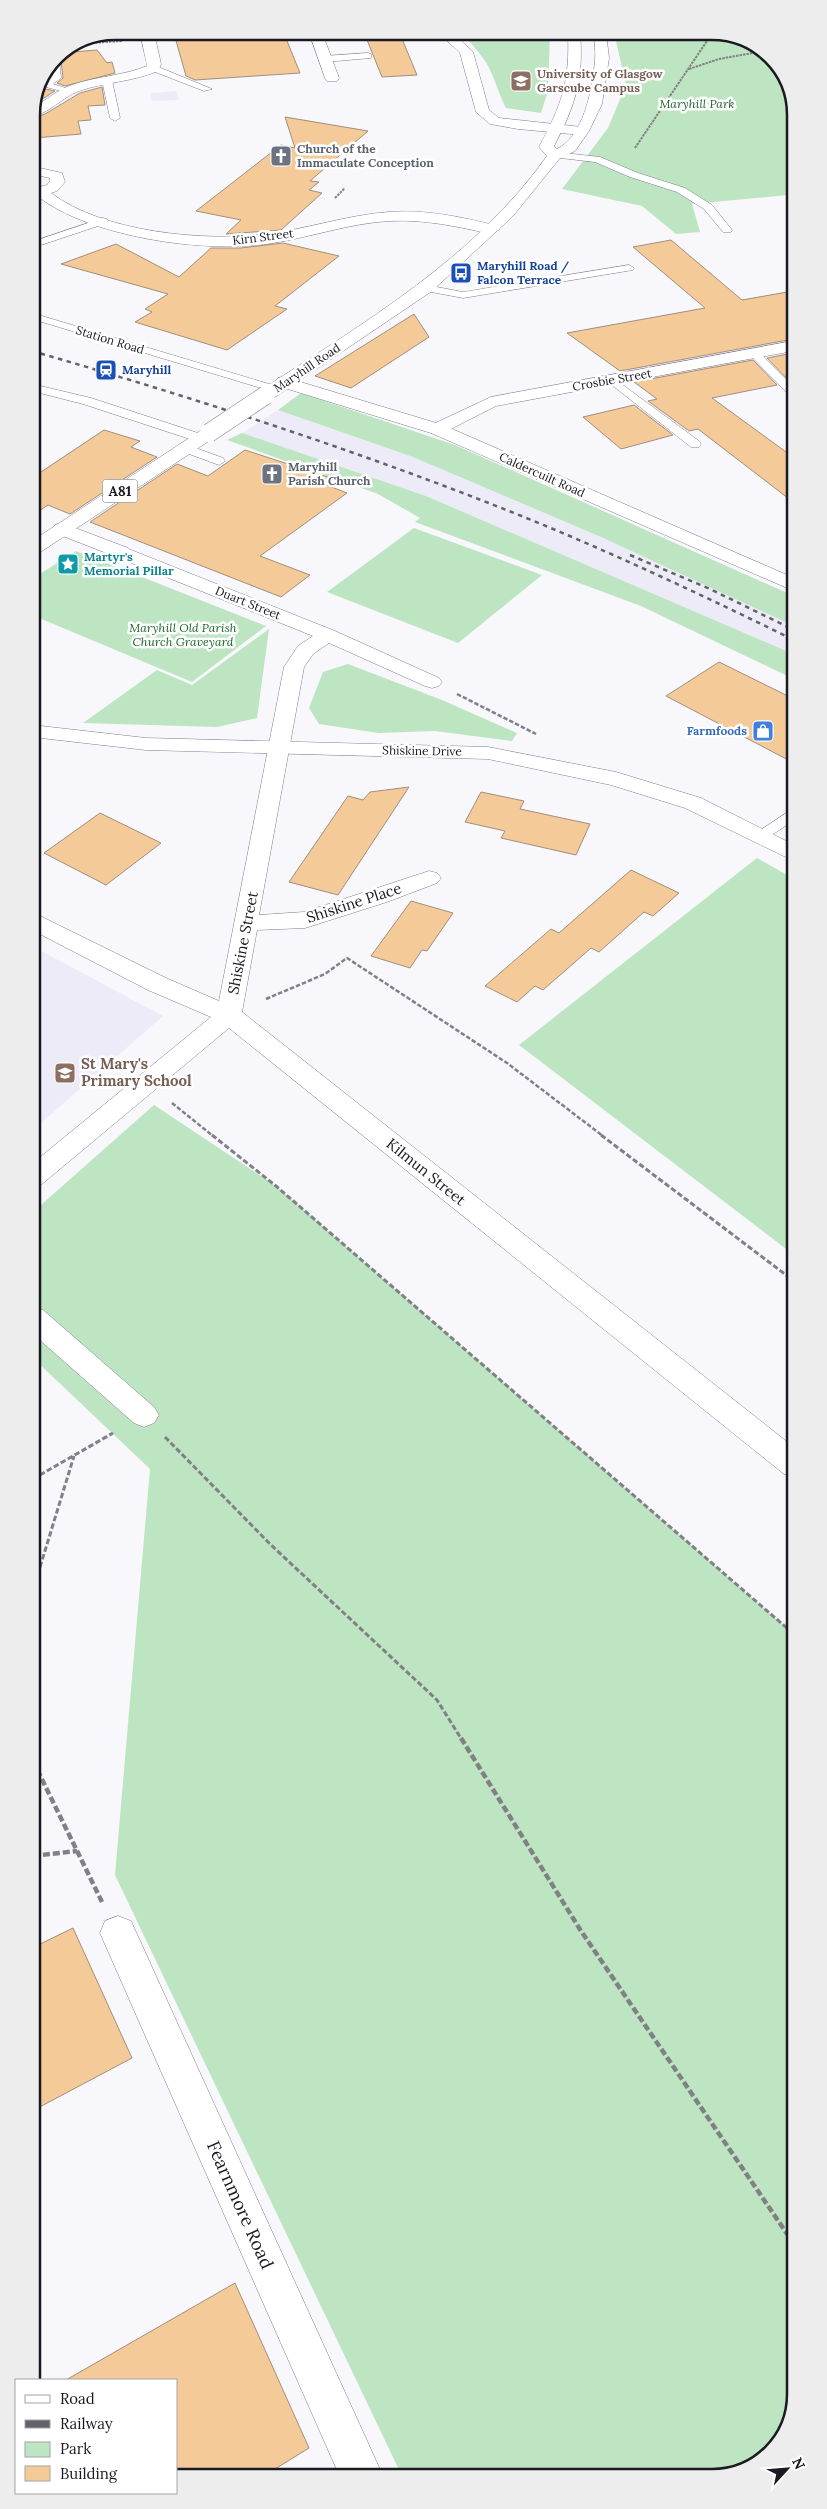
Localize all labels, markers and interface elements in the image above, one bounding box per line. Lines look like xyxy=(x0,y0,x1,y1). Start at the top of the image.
place label: University of Glasgow Garscube Campus xyxy=(537,66,663,95)
school or university icon: University of Glasgow Garscube Campus xyxy=(509,69,533,93)
park label: Maryhill Park xyxy=(659,96,735,111)
place label: Church of the Immaculate Conception xyxy=(297,141,434,170)
church icon: Church of the Immaculate Conception xyxy=(269,144,293,168)
street label: Kirn Street xyxy=(232,225,295,248)
place label: Maryhill Road / Falcon Terrace xyxy=(477,258,570,287)
bus stop icon: Maryhill Road / Falcon Terrace xyxy=(449,261,473,285)
street label: Station Road xyxy=(74,322,146,357)
street label: Maryhill Road xyxy=(271,340,343,395)
station icon: Maryhill xyxy=(94,358,118,382)
place label: Maryhill xyxy=(122,362,171,377)
street label: Crosbie Street xyxy=(571,365,653,394)
street label: Caldercuilt Road xyxy=(497,449,587,500)
place label: Maryhill Parish Church xyxy=(288,459,371,488)
church icon: Maryhill Parish Church xyxy=(260,462,284,486)
road number: A81 xyxy=(102,480,138,502)
place label: Martyr's Memorial Pillar xyxy=(84,549,174,578)
place icon: Martyr's Memorial Pillar xyxy=(56,552,80,576)
street label: Duart Street xyxy=(213,583,283,623)
park label: Maryhill Old Parish Church Graveyard xyxy=(129,620,237,649)
shop icon: Farmfoods xyxy=(751,719,775,743)
place label: Farmfoods xyxy=(687,723,747,738)
street label: Shiskine Drive xyxy=(382,742,462,759)
street label: Shiskine Place xyxy=(304,878,404,927)
street label: Shiskine Street xyxy=(223,890,262,996)
place label: St Mary's Primary School xyxy=(81,1054,192,1090)
school or university icon: St Mary's Primary School xyxy=(53,1061,77,1085)
street label: Kilmun Street xyxy=(383,1134,470,1209)
street label: Fearnmore Road xyxy=(202,2137,279,2273)
legend xyxy=(15,2379,178,2494)
text: Road xyxy=(60,2389,95,2408)
text: Railway xyxy=(60,2414,113,2433)
text: Park xyxy=(60,2439,91,2458)
north arrow xyxy=(762,2444,812,2494)
text: N xyxy=(788,2454,809,2472)
text: Building xyxy=(60,2464,118,2483)

